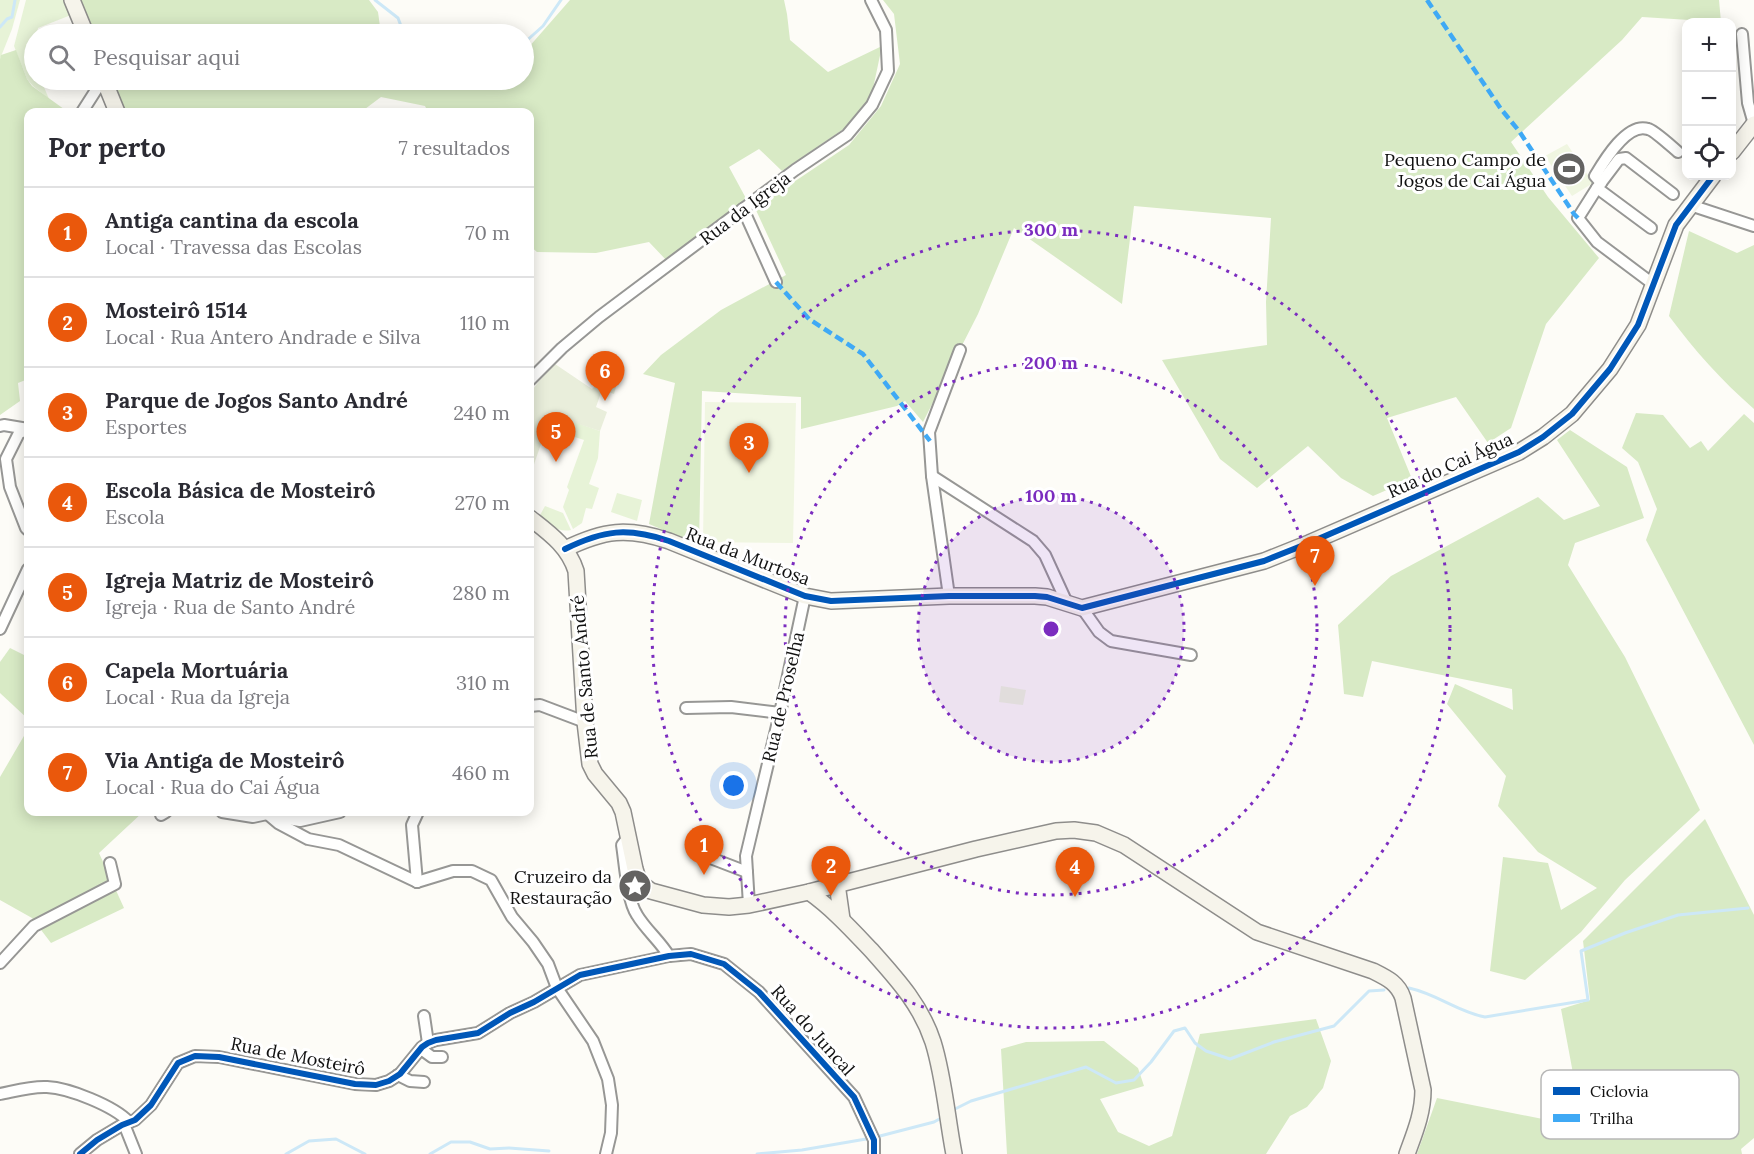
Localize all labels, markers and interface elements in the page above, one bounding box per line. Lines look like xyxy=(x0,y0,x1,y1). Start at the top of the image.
map controls xyxy=(1682,18,1736,180)
button: + xyxy=(1682,18,1736,72)
search box xyxy=(24,24,534,90)
icon: search xyxy=(45,41,78,74)
text: Pesquisar aqui xyxy=(93,43,240,71)
button: − xyxy=(1682,72,1736,126)
button: locate xyxy=(1682,126,1736,180)
text: Por perto xyxy=(48,131,166,164)
text: 7 resultados xyxy=(399,135,510,160)
place label: Pequeno Campo de Jogos de Cai Água xyxy=(1384,148,1546,192)
sports icon: Pequeno Campo de Jogos de Cai Água xyxy=(1551,151,1587,187)
street label: Rua da Igreja xyxy=(695,166,795,250)
text: Antiga cantina da escola xyxy=(105,206,359,234)
text: 300 m xyxy=(1024,218,1079,241)
text: 1 xyxy=(63,220,72,245)
text: 70 m xyxy=(465,220,510,245)
text: Local · Travessa das Escolas xyxy=(105,234,362,259)
text: Mosteirô 1514 xyxy=(105,296,248,324)
text: 2 xyxy=(62,310,73,335)
text: 110 m xyxy=(460,310,510,335)
text: Local · Rua Antero Andrade e Silva xyxy=(105,324,421,349)
text: 200 m xyxy=(1024,351,1078,374)
pin: 6 xyxy=(586,352,624,401)
text: Parque de Jogos Santo André xyxy=(105,386,408,414)
text: 3 xyxy=(62,400,73,425)
text: 240 m xyxy=(453,400,510,425)
pin: 5 xyxy=(536,412,576,462)
text: Esportes xyxy=(105,414,187,439)
pin: 3 xyxy=(730,424,768,473)
street label: Rua do Cai Água xyxy=(1384,427,1516,503)
text: Escola Básica de Mosteirô xyxy=(105,476,376,504)
text: 100 m xyxy=(1025,484,1077,507)
text: 4 xyxy=(62,490,73,515)
text: 270 m xyxy=(454,490,510,515)
text: Escola xyxy=(105,504,165,529)
street label: Rua da Murtosa xyxy=(683,522,813,590)
pin: 7 xyxy=(1296,536,1334,586)
text: Igreja Matriz de Mosteirô xyxy=(105,566,374,594)
text: 5 xyxy=(62,580,73,605)
text: 280 m xyxy=(452,580,510,605)
text: Igreja · Rua de Santo André xyxy=(105,594,355,619)
street label: Rua de Santo André xyxy=(565,594,603,760)
centre of rings xyxy=(1041,619,1061,639)
street label: Rua de Proselha xyxy=(757,629,809,765)
text: Capela Mortuária xyxy=(105,656,288,684)
text: 6 xyxy=(62,670,73,695)
text: 310 m xyxy=(456,670,510,695)
text: Local · Rua da Igreja xyxy=(105,684,290,709)
text: Via Antiga de Mosteirô xyxy=(105,746,344,774)
text: 7 xyxy=(63,760,72,785)
text: 460 m xyxy=(452,760,510,785)
your location xyxy=(719,771,748,800)
text: Local · Rua do Cai Água xyxy=(105,774,320,799)
pin: 1 xyxy=(684,826,724,875)
pin: 2 xyxy=(812,846,850,896)
pin: 4 xyxy=(1056,848,1094,897)
place label: Cruzeiro da Restauração xyxy=(510,865,612,909)
place icon: Cruzeiro da Restauração xyxy=(617,868,653,904)
street label: Rua do Juncal xyxy=(766,980,860,1080)
street label: Rua de Mosteirô xyxy=(229,1032,367,1080)
legend xyxy=(1541,1070,1739,1139)
text: Ciclovia xyxy=(1590,1081,1649,1101)
text: Trilha xyxy=(1590,1108,1634,1128)

